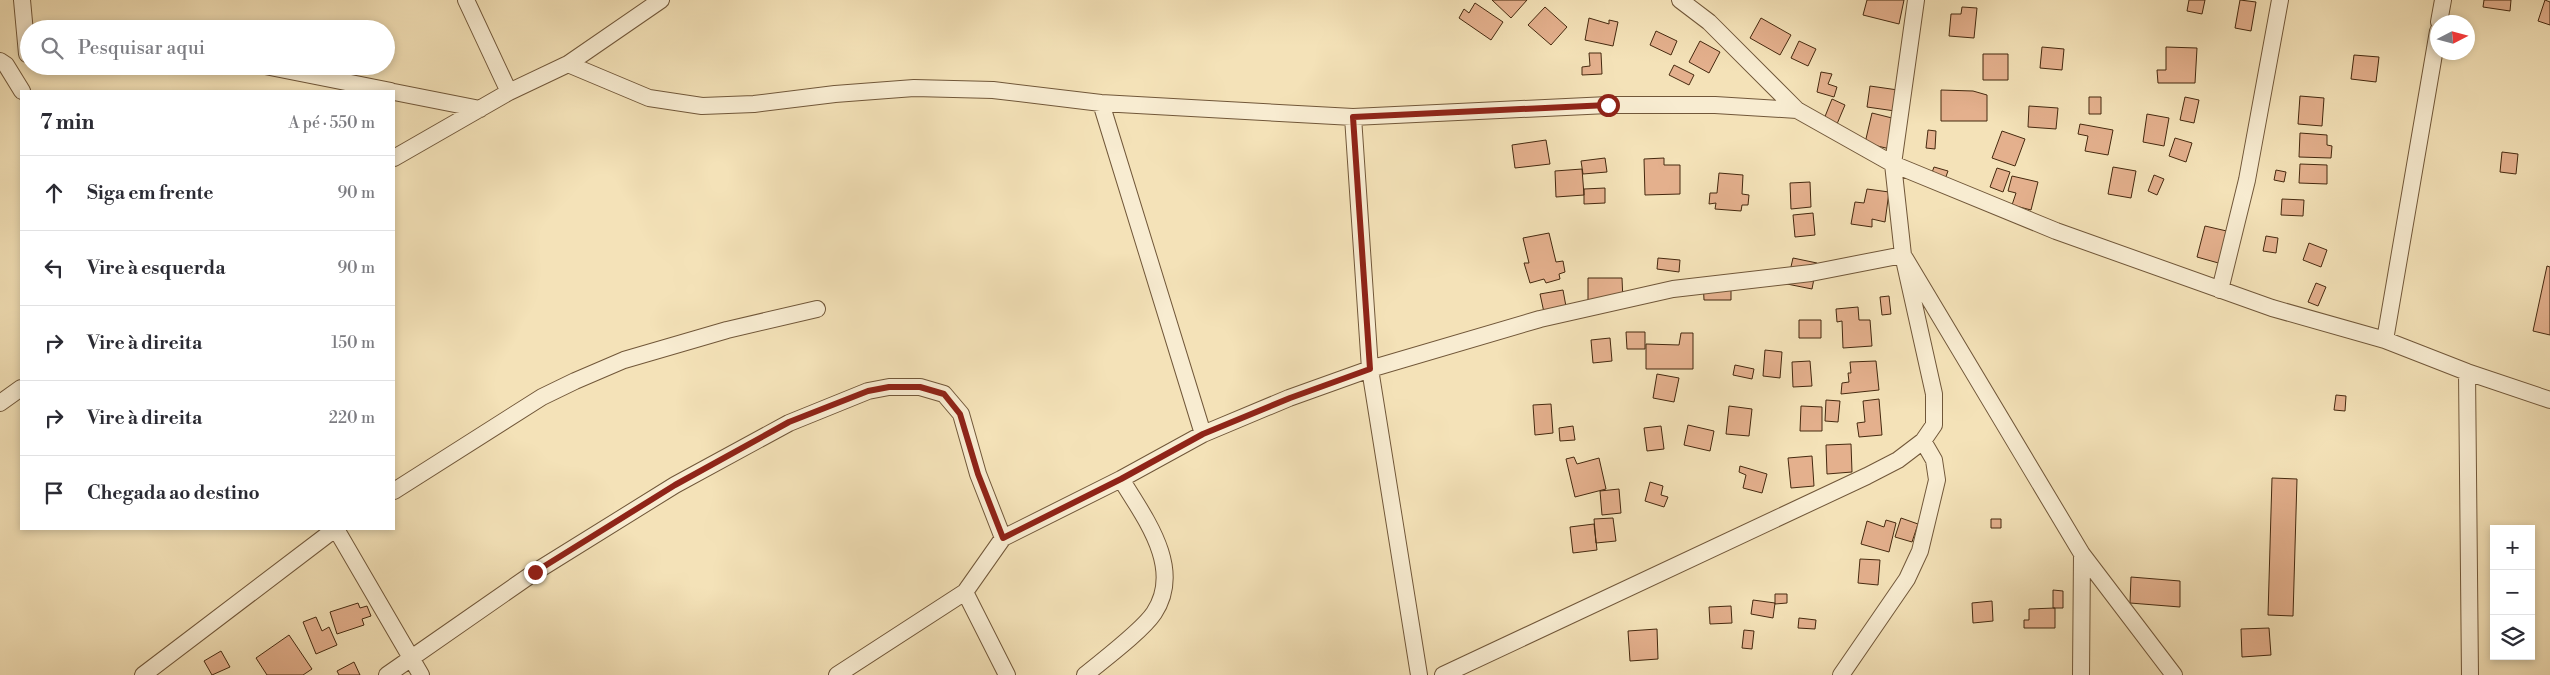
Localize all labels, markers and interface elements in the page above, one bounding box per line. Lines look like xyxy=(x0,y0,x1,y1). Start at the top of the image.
north arrow xyxy=(2430,15,2475,60)
search box xyxy=(20,20,395,75)
icon: search xyxy=(38,34,66,62)
text: Pesquisar aqui xyxy=(78,36,205,60)
route start xyxy=(1597,94,1620,117)
text: 7 min xyxy=(40,110,94,136)
text: A pé · 550 m xyxy=(289,113,375,133)
icon: ahead xyxy=(40,179,68,207)
text: Siga em frente xyxy=(87,181,214,205)
text: 90 m xyxy=(337,183,375,203)
icon: left xyxy=(40,254,68,282)
text: Vire à esquerda xyxy=(87,256,226,280)
text: 90 m xyxy=(337,258,375,278)
icon: right xyxy=(40,329,68,357)
text: Vire à direita xyxy=(87,331,202,355)
text: 150 m xyxy=(331,333,375,353)
icon: right xyxy=(40,404,68,432)
text: Vire à direita xyxy=(87,406,202,430)
text: 220 m xyxy=(329,408,375,428)
icon: arrive xyxy=(40,479,68,507)
text: Chegada ao destino xyxy=(87,481,260,505)
map controls xyxy=(2490,525,2535,660)
button: + xyxy=(2490,525,2535,570)
route end xyxy=(524,561,547,584)
button: − xyxy=(2490,570,2535,615)
button: layers xyxy=(2490,615,2535,660)

